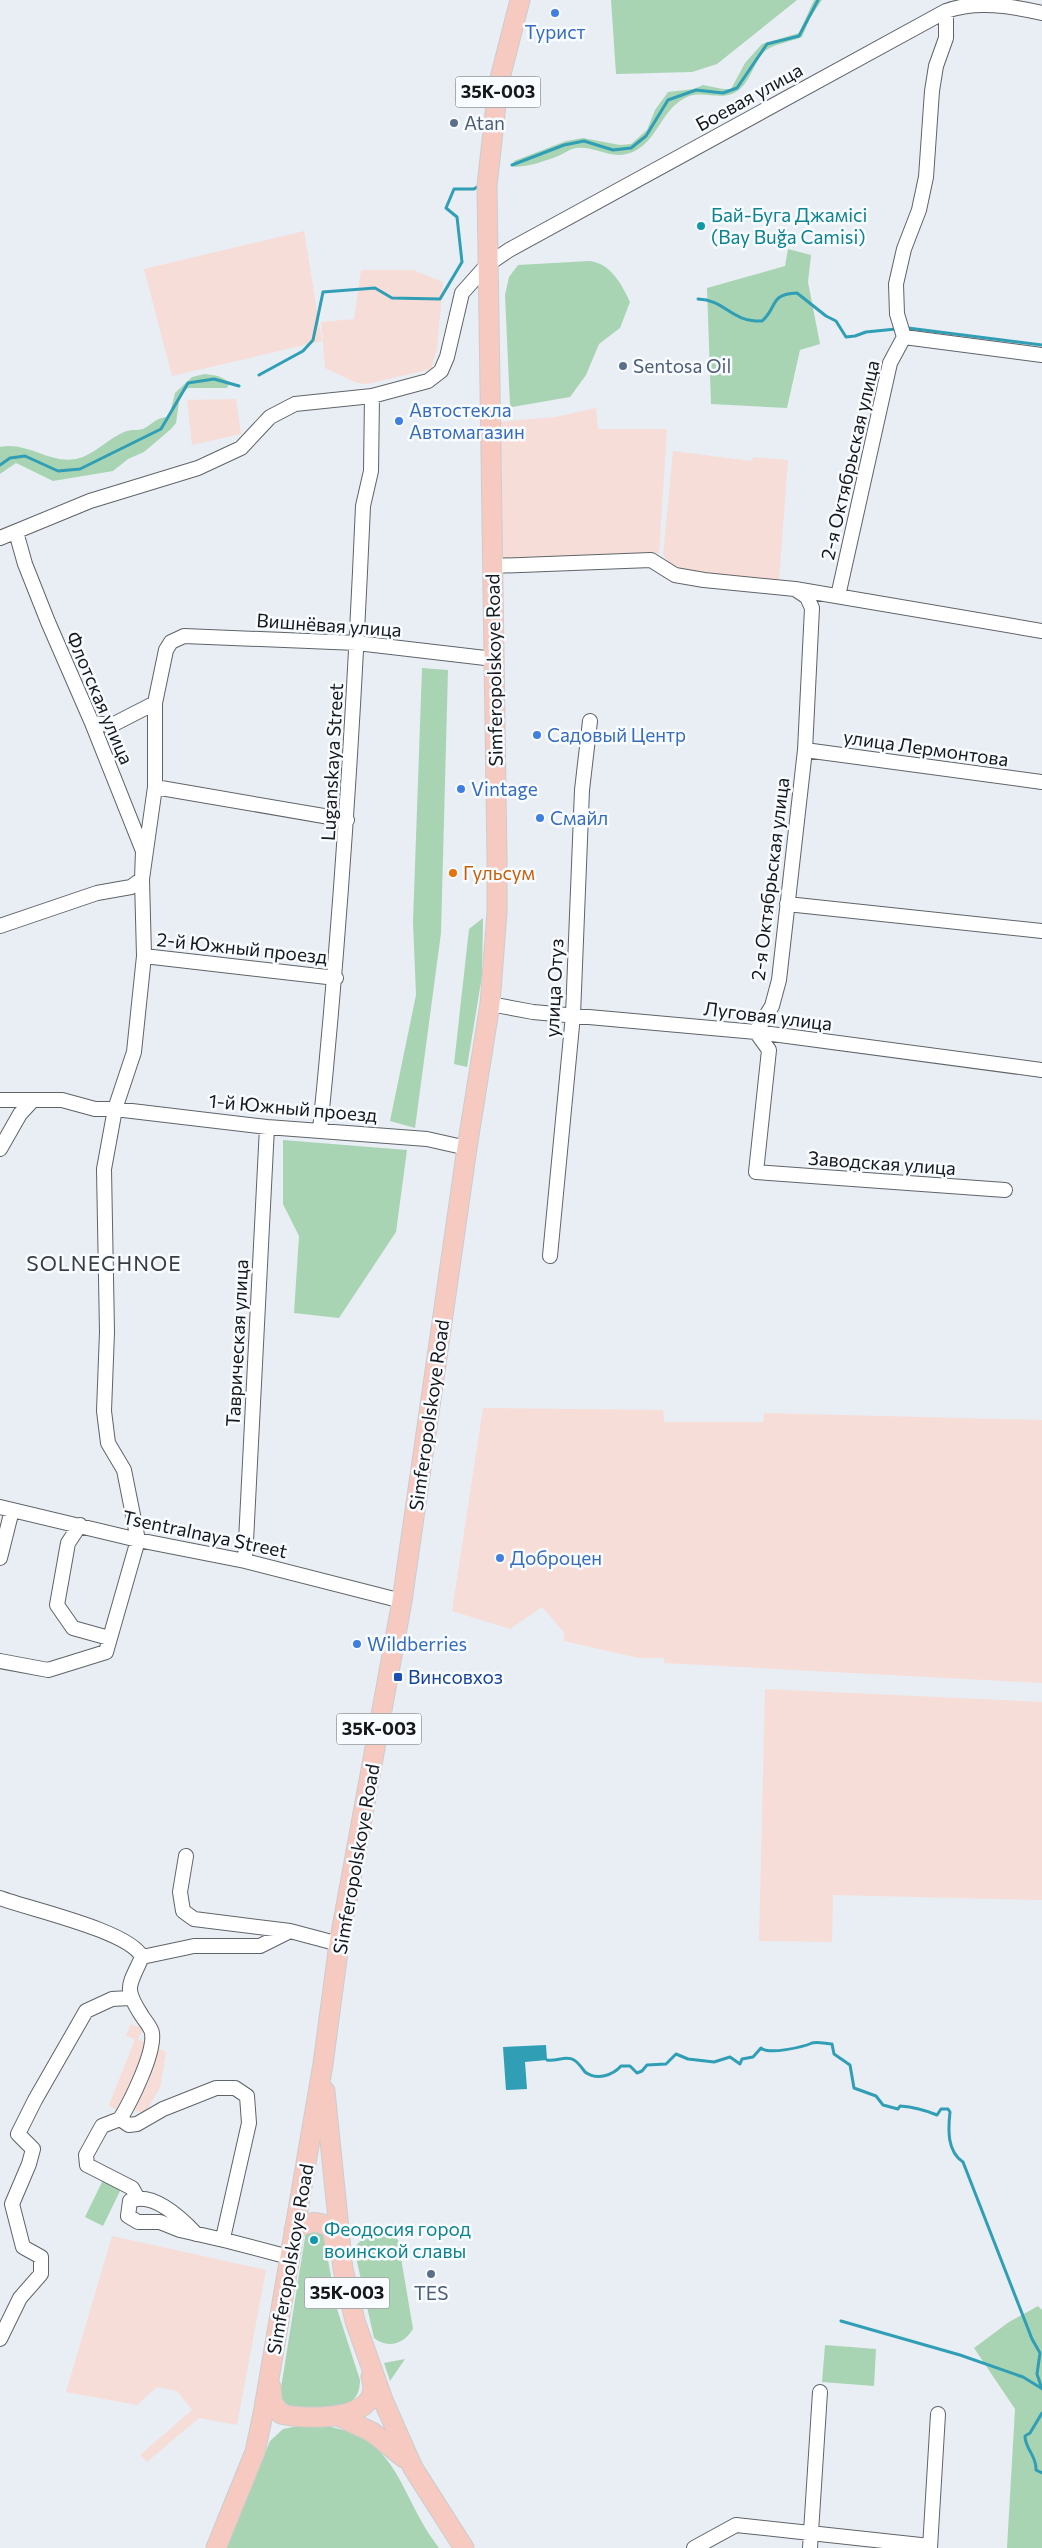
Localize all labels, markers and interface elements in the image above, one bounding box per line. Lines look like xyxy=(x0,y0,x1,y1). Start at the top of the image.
marker: Турист xyxy=(549,7,561,19)
place label: Турист xyxy=(524,20,586,43)
street label: Боевая улица xyxy=(691,58,806,135)
road number: 35К-003 xyxy=(456,76,540,108)
place label: Atan xyxy=(464,111,505,134)
marker: Atan xyxy=(448,117,460,129)
place label: Бай-Буга Джамісі (Bay Buğa Camisi) xyxy=(711,203,867,248)
marker: Бай-Буга Джамісі (Bay Buğa Camisi) xyxy=(695,220,707,232)
place label: Sentosa Oil xyxy=(633,354,731,377)
street label: 2-я Октябрьская улица xyxy=(815,358,884,562)
marker: Sentosa Oil xyxy=(617,360,629,372)
place label: Автостекла Автомагазин xyxy=(409,398,525,443)
marker: Автостекла Автомагазин xyxy=(393,415,405,427)
street label: Simferopolskoye Road xyxy=(480,573,507,767)
street label: Вишнёвая улица xyxy=(256,608,402,641)
street label: Флотская улица xyxy=(62,628,139,768)
street label: Luganskaya Street xyxy=(316,682,347,841)
place label: Садовый Центр xyxy=(547,723,686,746)
street label: улица Лермонтова xyxy=(842,725,1010,770)
marker: Садовый Центр xyxy=(531,729,543,741)
street label: 2-я Октябрьская улица xyxy=(746,776,793,982)
place label: Vintage xyxy=(471,777,538,800)
marker: Vintage xyxy=(455,783,467,795)
place label: Смайл xyxy=(550,806,608,829)
marker: Смайл xyxy=(534,812,546,824)
place label: Гульсум xyxy=(463,861,535,884)
marker: Гульсум xyxy=(447,867,459,879)
street label: 2-й Южный проезд xyxy=(156,927,329,968)
street label: улица Отуз xyxy=(539,938,568,1038)
street label: Луговая улица xyxy=(703,996,834,1035)
street label: 1-й Южный проезд xyxy=(208,1089,378,1126)
street label: Заводская улица xyxy=(807,1146,957,1179)
district label: SOLNECHNOE xyxy=(26,1250,182,1275)
street label: Таврическая улица xyxy=(221,1259,252,1427)
street label: Simferopolskoye Road xyxy=(404,1318,453,1512)
street label: Tsentralnaya Street xyxy=(121,1505,290,1562)
place label: Доброцен xyxy=(510,1546,602,1569)
marker: Доброцен xyxy=(494,1552,506,1564)
place label: Wildberries xyxy=(367,1632,467,1655)
marker: Wildberries xyxy=(351,1638,363,1650)
place label: Винсовхоз xyxy=(408,1665,503,1688)
marker: Винсовхоз xyxy=(392,1671,404,1683)
road number: 35К-003 xyxy=(336,1714,422,1745)
street label: Simferopolskoye Road xyxy=(327,1762,384,1956)
street label: Simferopolskoye Road xyxy=(261,2162,318,2356)
place label: Феодосия город воинской славы xyxy=(324,2217,471,2262)
marker: Феодосия город воинской славы xyxy=(308,2234,320,2246)
marker: TES xyxy=(425,2268,437,2280)
road number: 35К-003 xyxy=(304,2278,390,2308)
place label: TES xyxy=(414,2281,448,2304)

